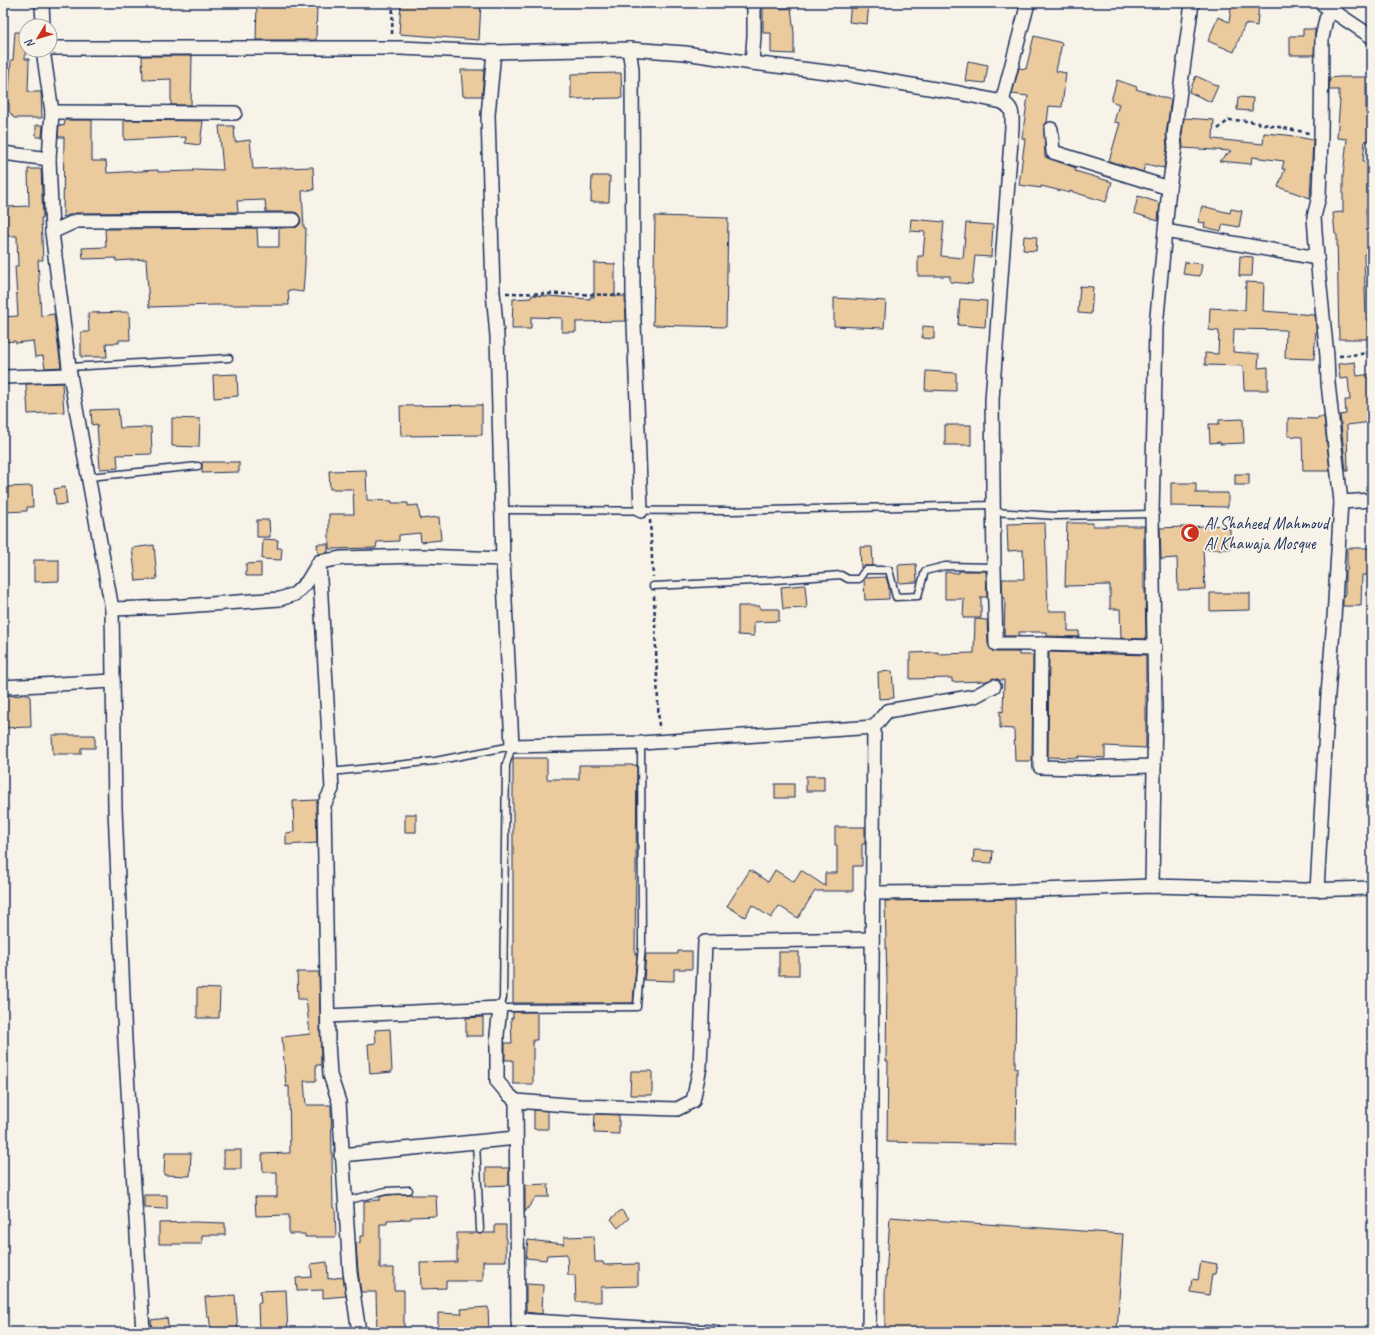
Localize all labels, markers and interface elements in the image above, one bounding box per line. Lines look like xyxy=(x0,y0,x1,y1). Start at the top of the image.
north arrow xyxy=(18,18,58,58)
text: N xyxy=(21,35,38,51)
place label: Al Shaheed Mahmoud Al Khawaja Mosque xyxy=(1204,513,1331,554)
mosque icon: Al Shaheed Mahmoud Al Khawaja Mosque xyxy=(1179,522,1201,544)

